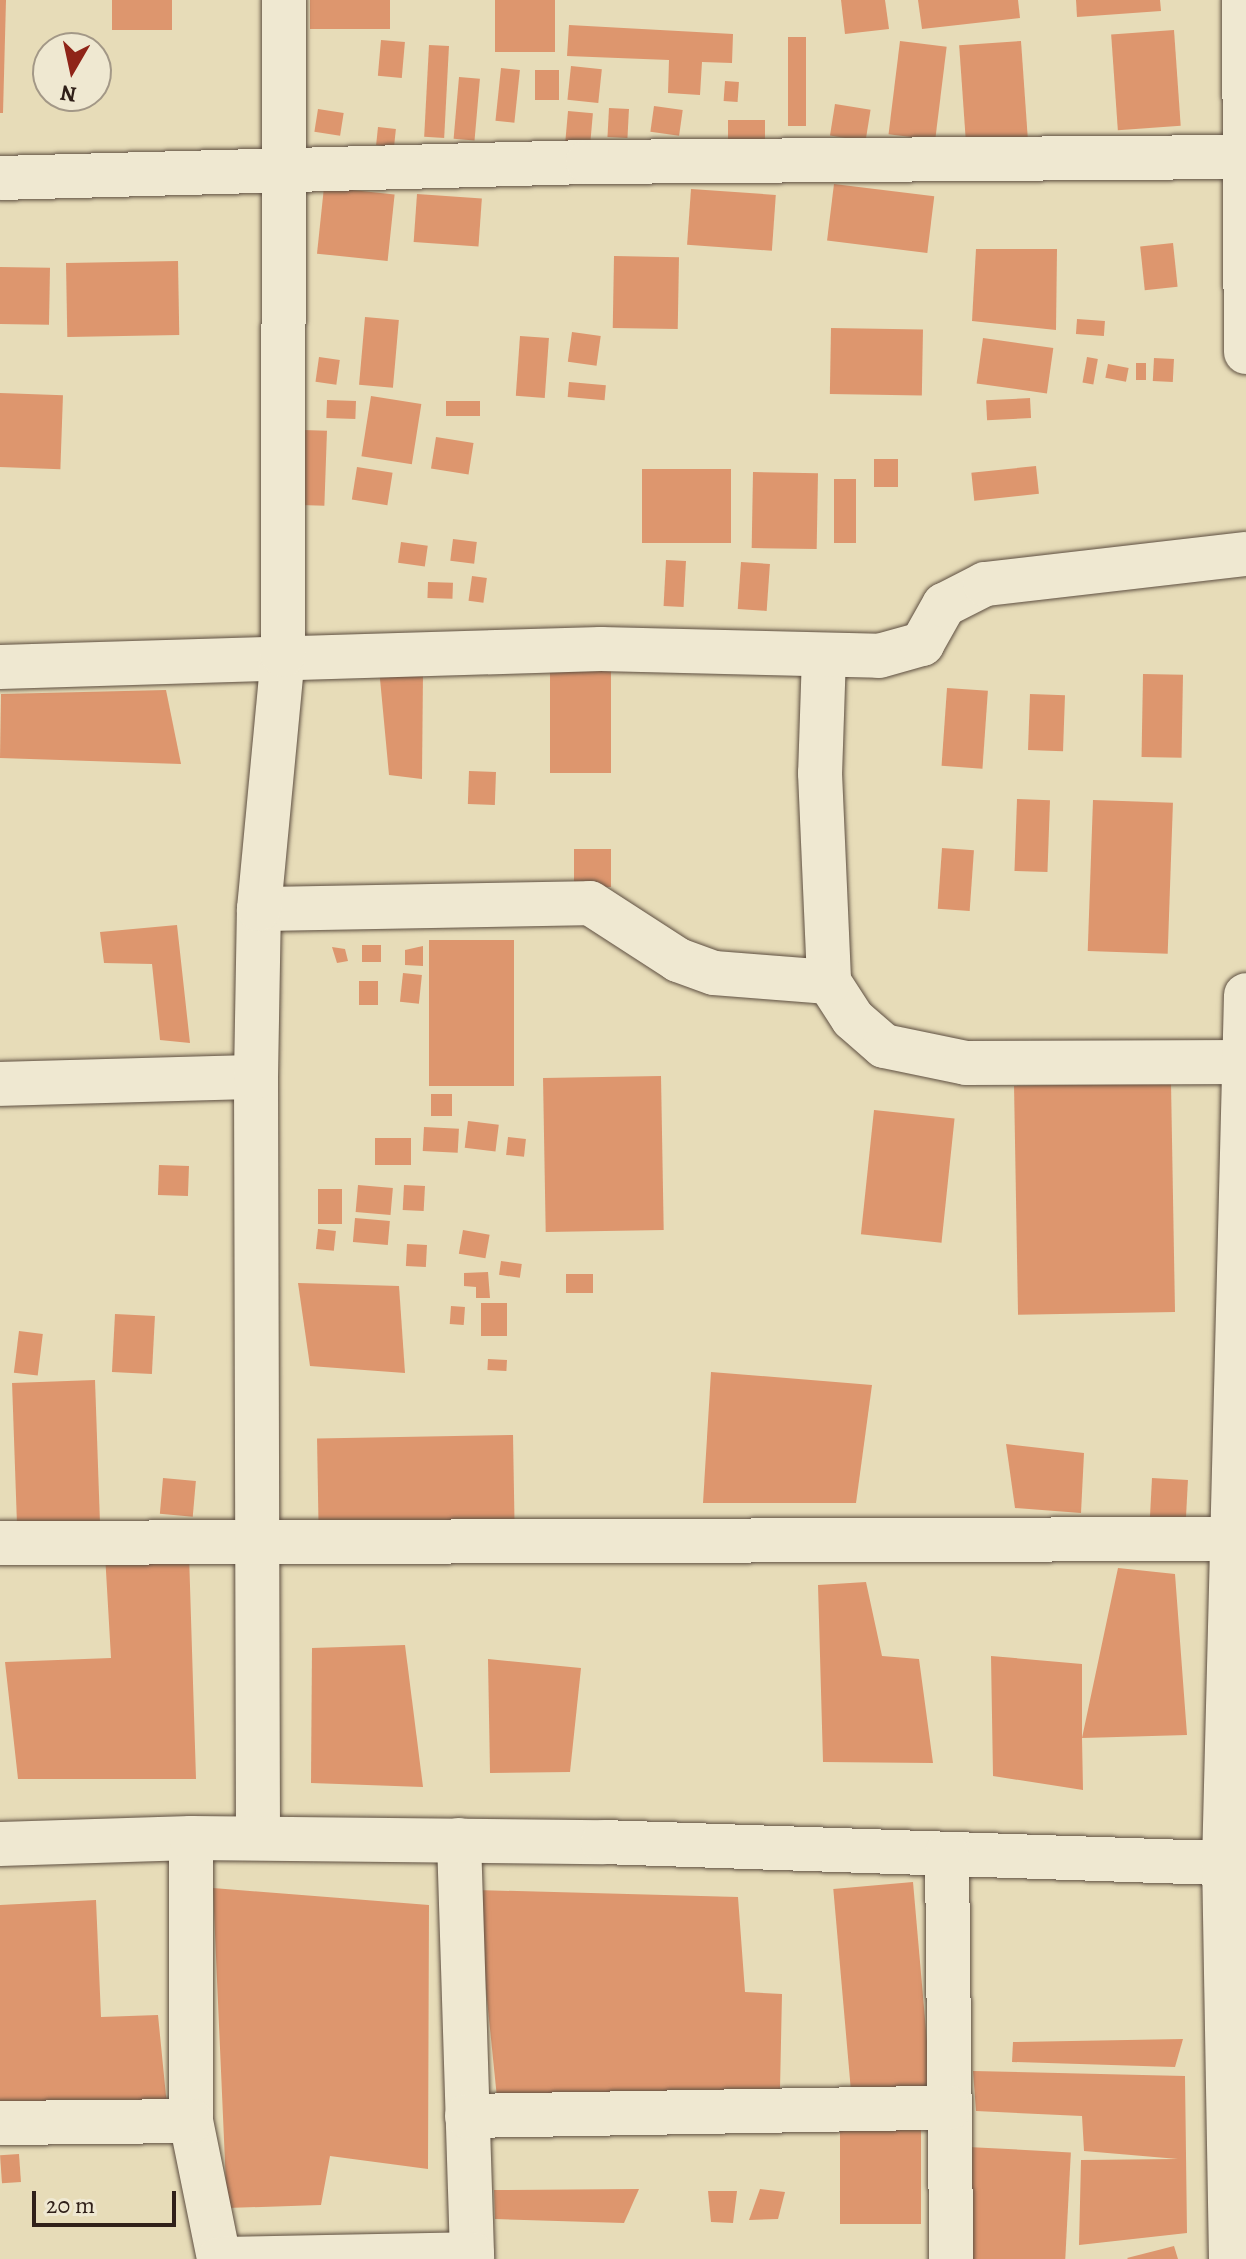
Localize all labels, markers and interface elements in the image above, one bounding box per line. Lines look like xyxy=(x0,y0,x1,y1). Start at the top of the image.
north arrow xyxy=(32,32,112,112)
text: N xyxy=(58,78,79,110)
scale bar xyxy=(36,2175,180,2225)
text: 20 m xyxy=(46,2189,95,2221)

